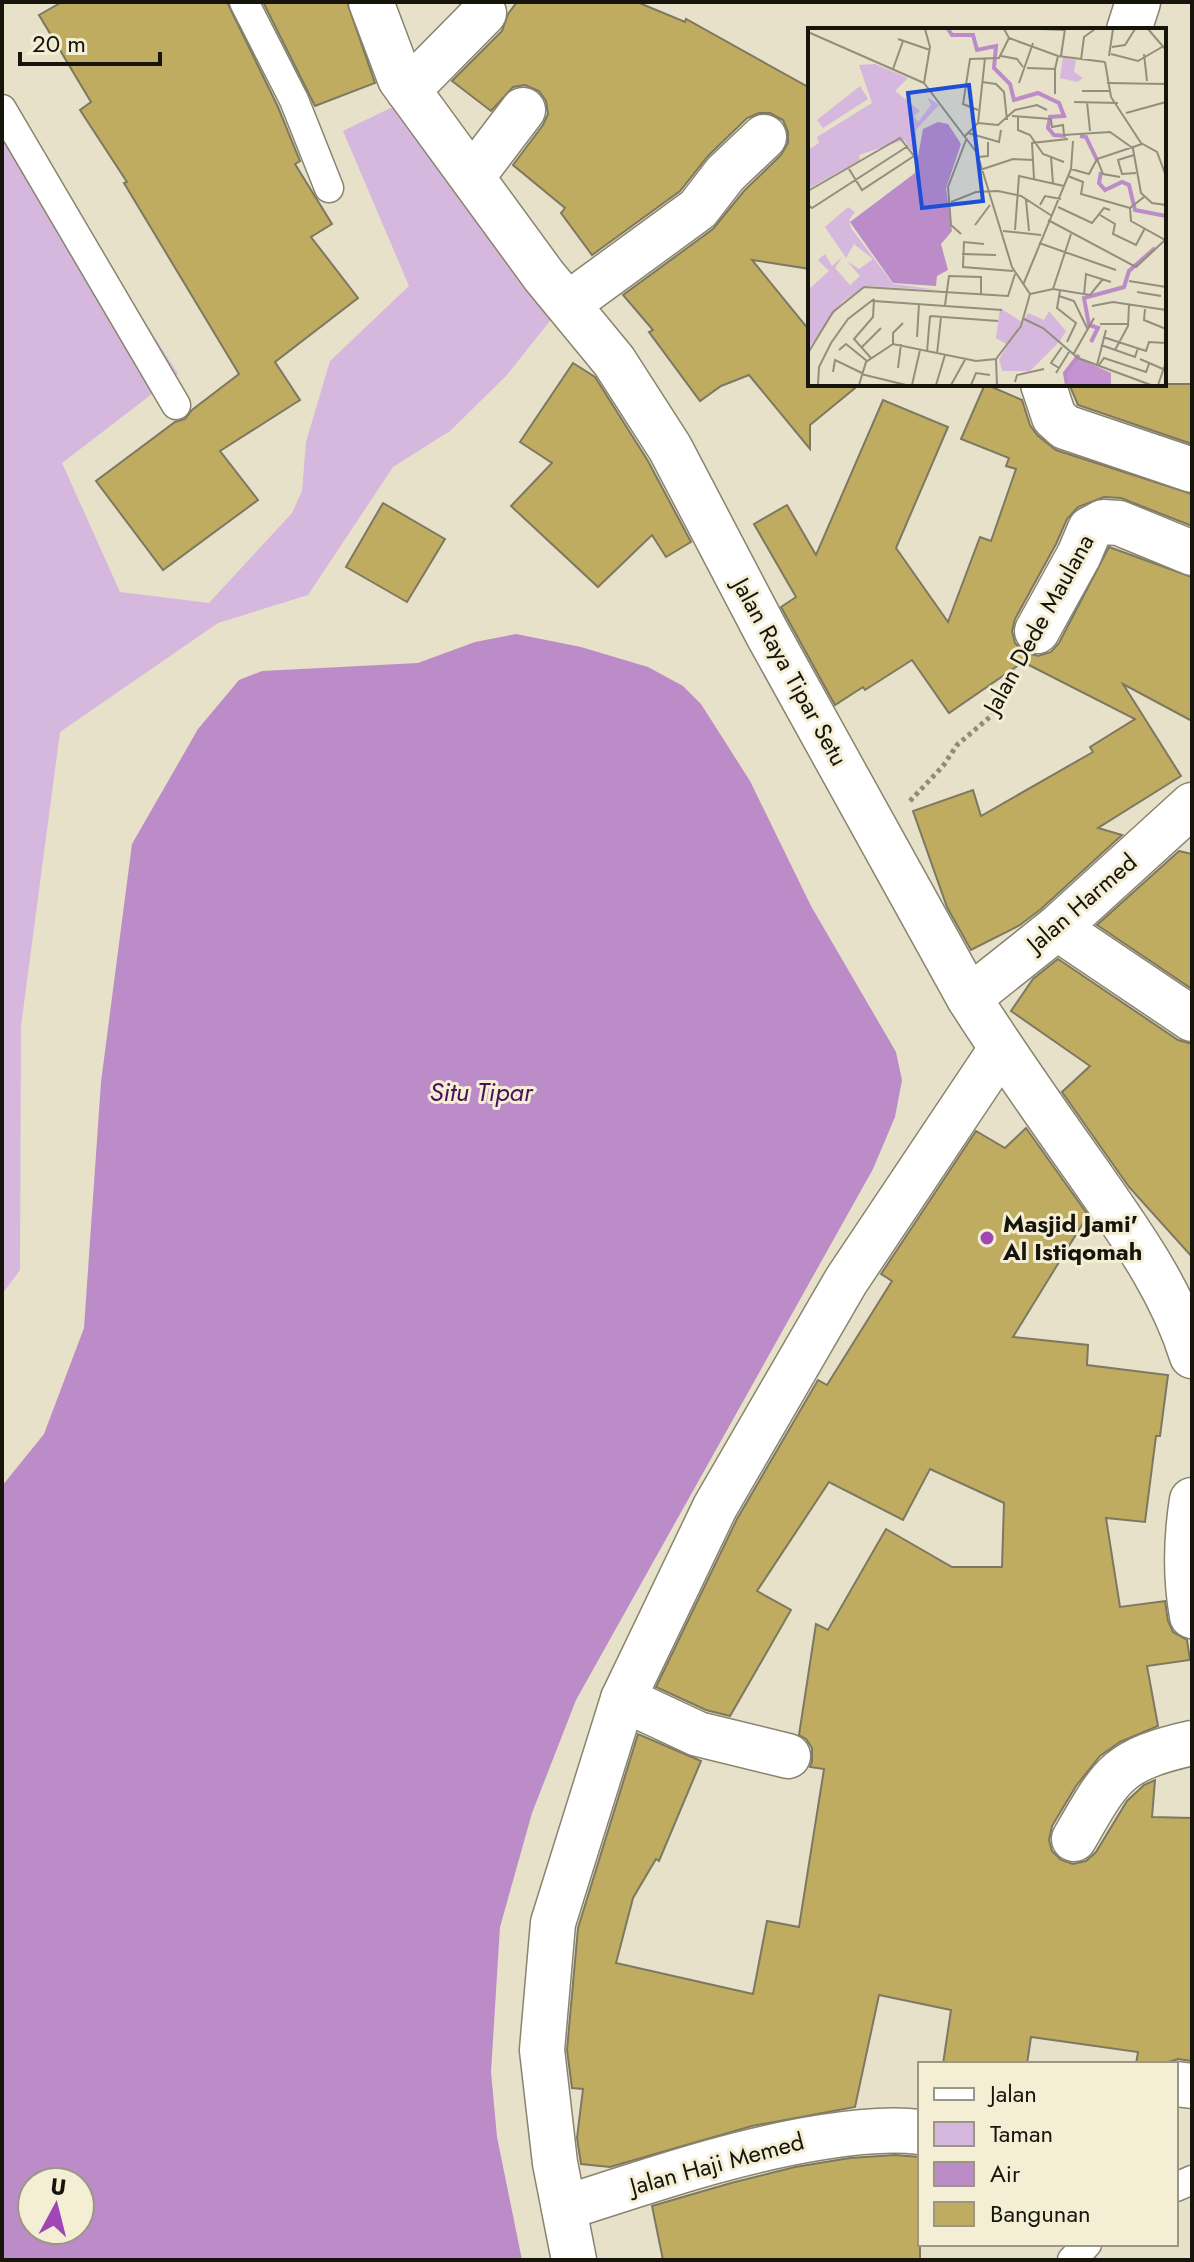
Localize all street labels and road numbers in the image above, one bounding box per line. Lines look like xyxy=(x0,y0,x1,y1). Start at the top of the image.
street label: Jalan Dede Maulana xyxy=(973,527,1103,723)
street label: Jalan Raya Tipar Setu xyxy=(723,569,857,772)
street label: Jalan Harmed xyxy=(1017,845,1144,962)
street label: Jalan Haji Memed xyxy=(623,2123,808,2204)

